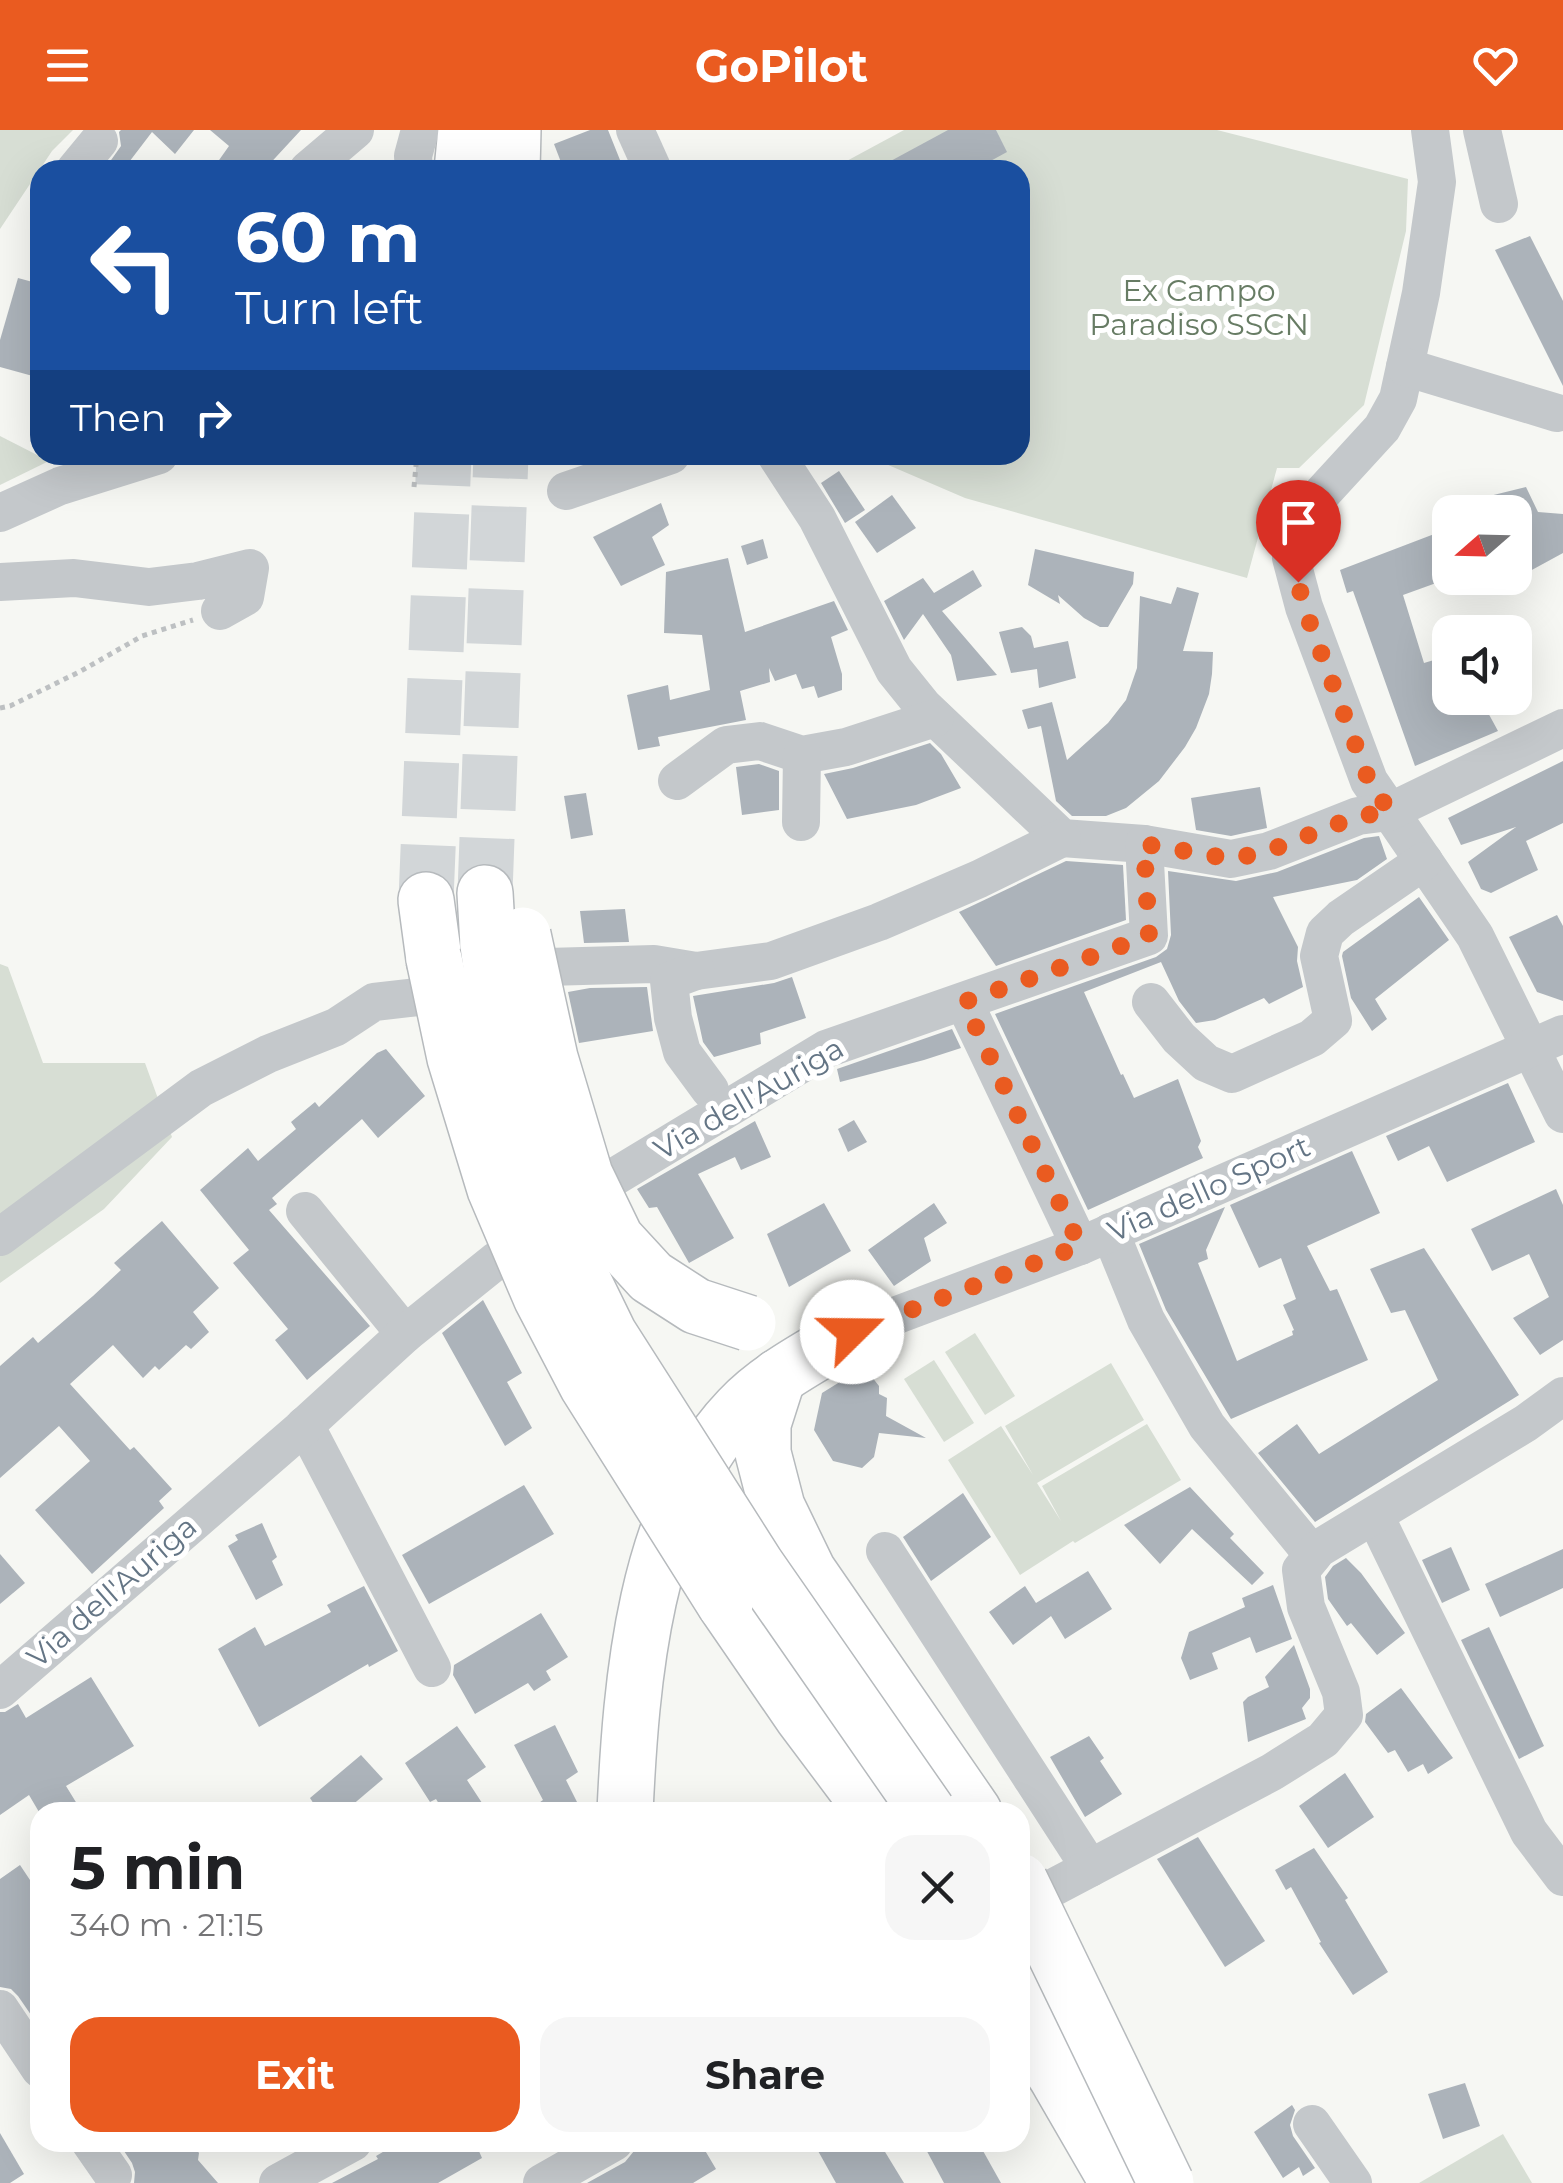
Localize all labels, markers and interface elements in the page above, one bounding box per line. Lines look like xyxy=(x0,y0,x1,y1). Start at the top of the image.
icon: menu xyxy=(40,38,95,93)
text: GoPilot xyxy=(695,38,868,93)
icon: heart xyxy=(1468,38,1523,93)
text: 60 m xyxy=(235,194,420,280)
icon: left xyxy=(70,200,200,330)
park label: Ex Campo Paradiso SSCN xyxy=(1089,272,1309,343)
text: Turn left xyxy=(235,280,423,335)
icon: right xyxy=(186,390,241,445)
text: Then xyxy=(70,394,166,441)
pin xyxy=(1256,480,1341,583)
icon: arrive xyxy=(1271,495,1326,550)
north arrow xyxy=(1432,495,1532,595)
map controls xyxy=(1432,495,1532,715)
button: sound xyxy=(1432,615,1532,715)
street label: Via dell'Auriga xyxy=(647,1029,850,1168)
street label: Via dello Sport xyxy=(1102,1127,1316,1250)
position arrow xyxy=(800,1280,904,1384)
street label: Via dell'Auriga xyxy=(19,1508,204,1675)
text: 5 min xyxy=(70,1831,245,1904)
button: close xyxy=(885,1835,990,1940)
text: 340 m · 21:15 xyxy=(70,1905,264,1944)
button: Exit xyxy=(70,2017,520,2132)
button: Share xyxy=(540,2017,990,2132)

